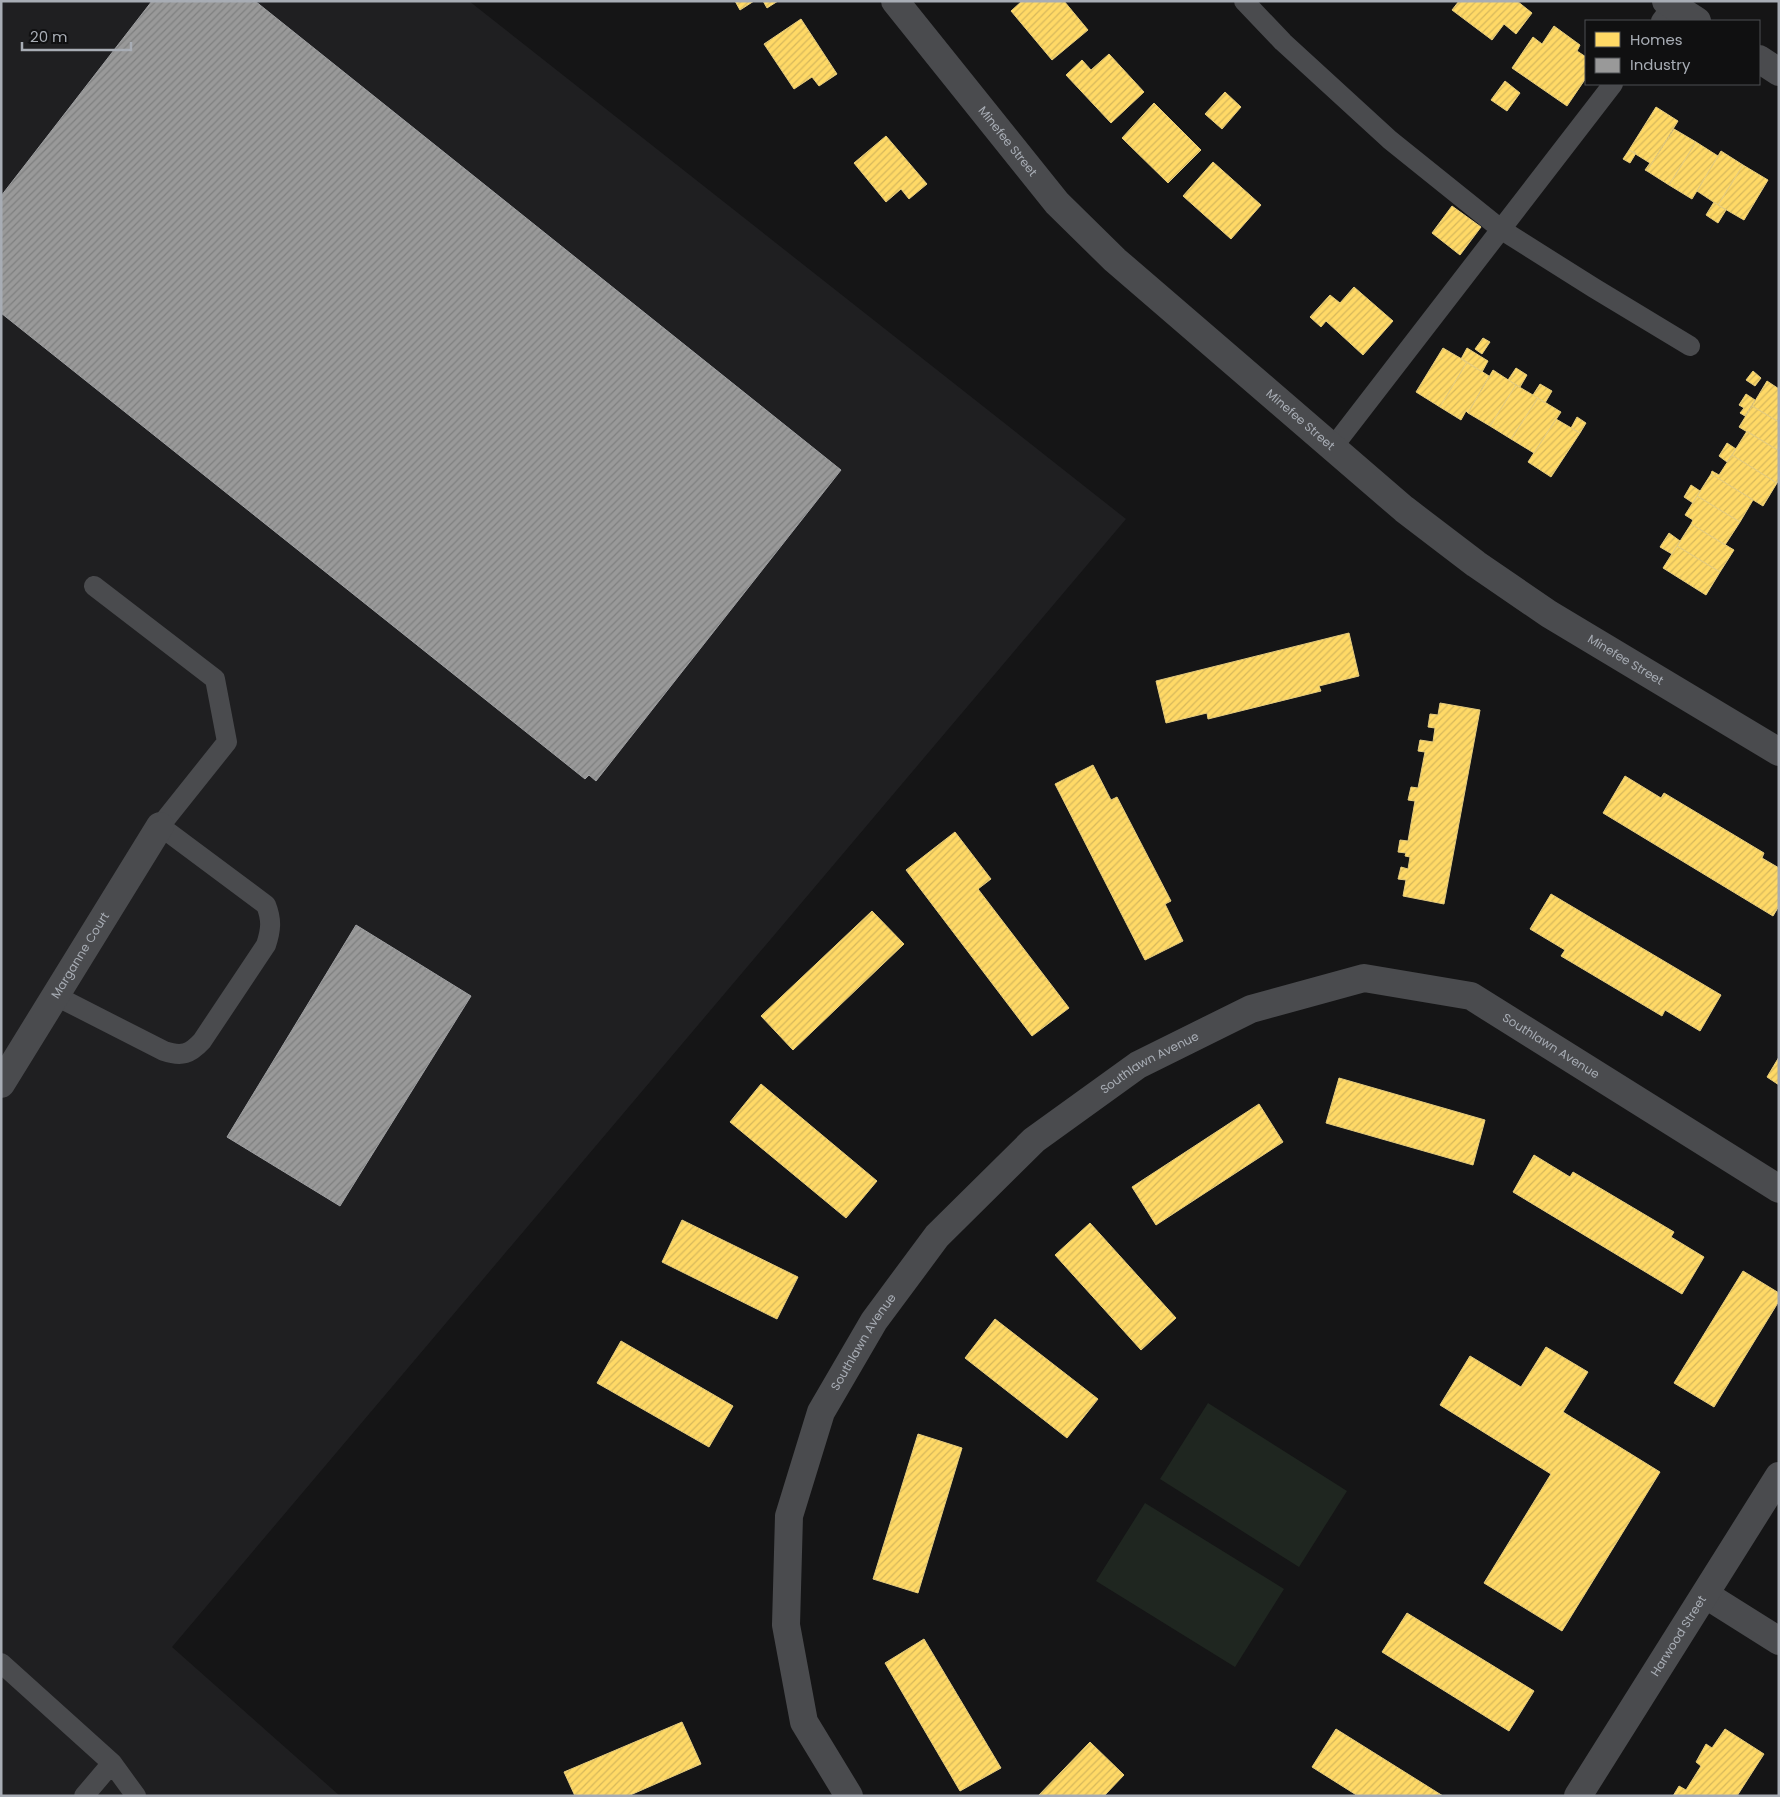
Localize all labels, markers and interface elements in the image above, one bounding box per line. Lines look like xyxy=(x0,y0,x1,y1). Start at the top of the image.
scale bar xyxy=(22,20,131,52)
legend xyxy=(1585,20,1760,85)
text: 20 m xyxy=(30,26,68,47)
text: Homes xyxy=(1630,29,1683,50)
text: Industry xyxy=(1630,54,1691,75)
street label: Minefee Street xyxy=(975,102,1041,180)
street label: Minefee Street xyxy=(1263,385,1339,454)
street label: Minefee Street xyxy=(1585,630,1667,689)
street label: Marganne Court xyxy=(47,909,113,1002)
street label: Southlawn Avenue xyxy=(1499,1009,1603,1082)
street label: Southlawn Avenue xyxy=(1097,1027,1201,1098)
street label: Southlawn Avenue xyxy=(826,1290,900,1393)
street label: Harwood Street xyxy=(1646,1592,1710,1679)

